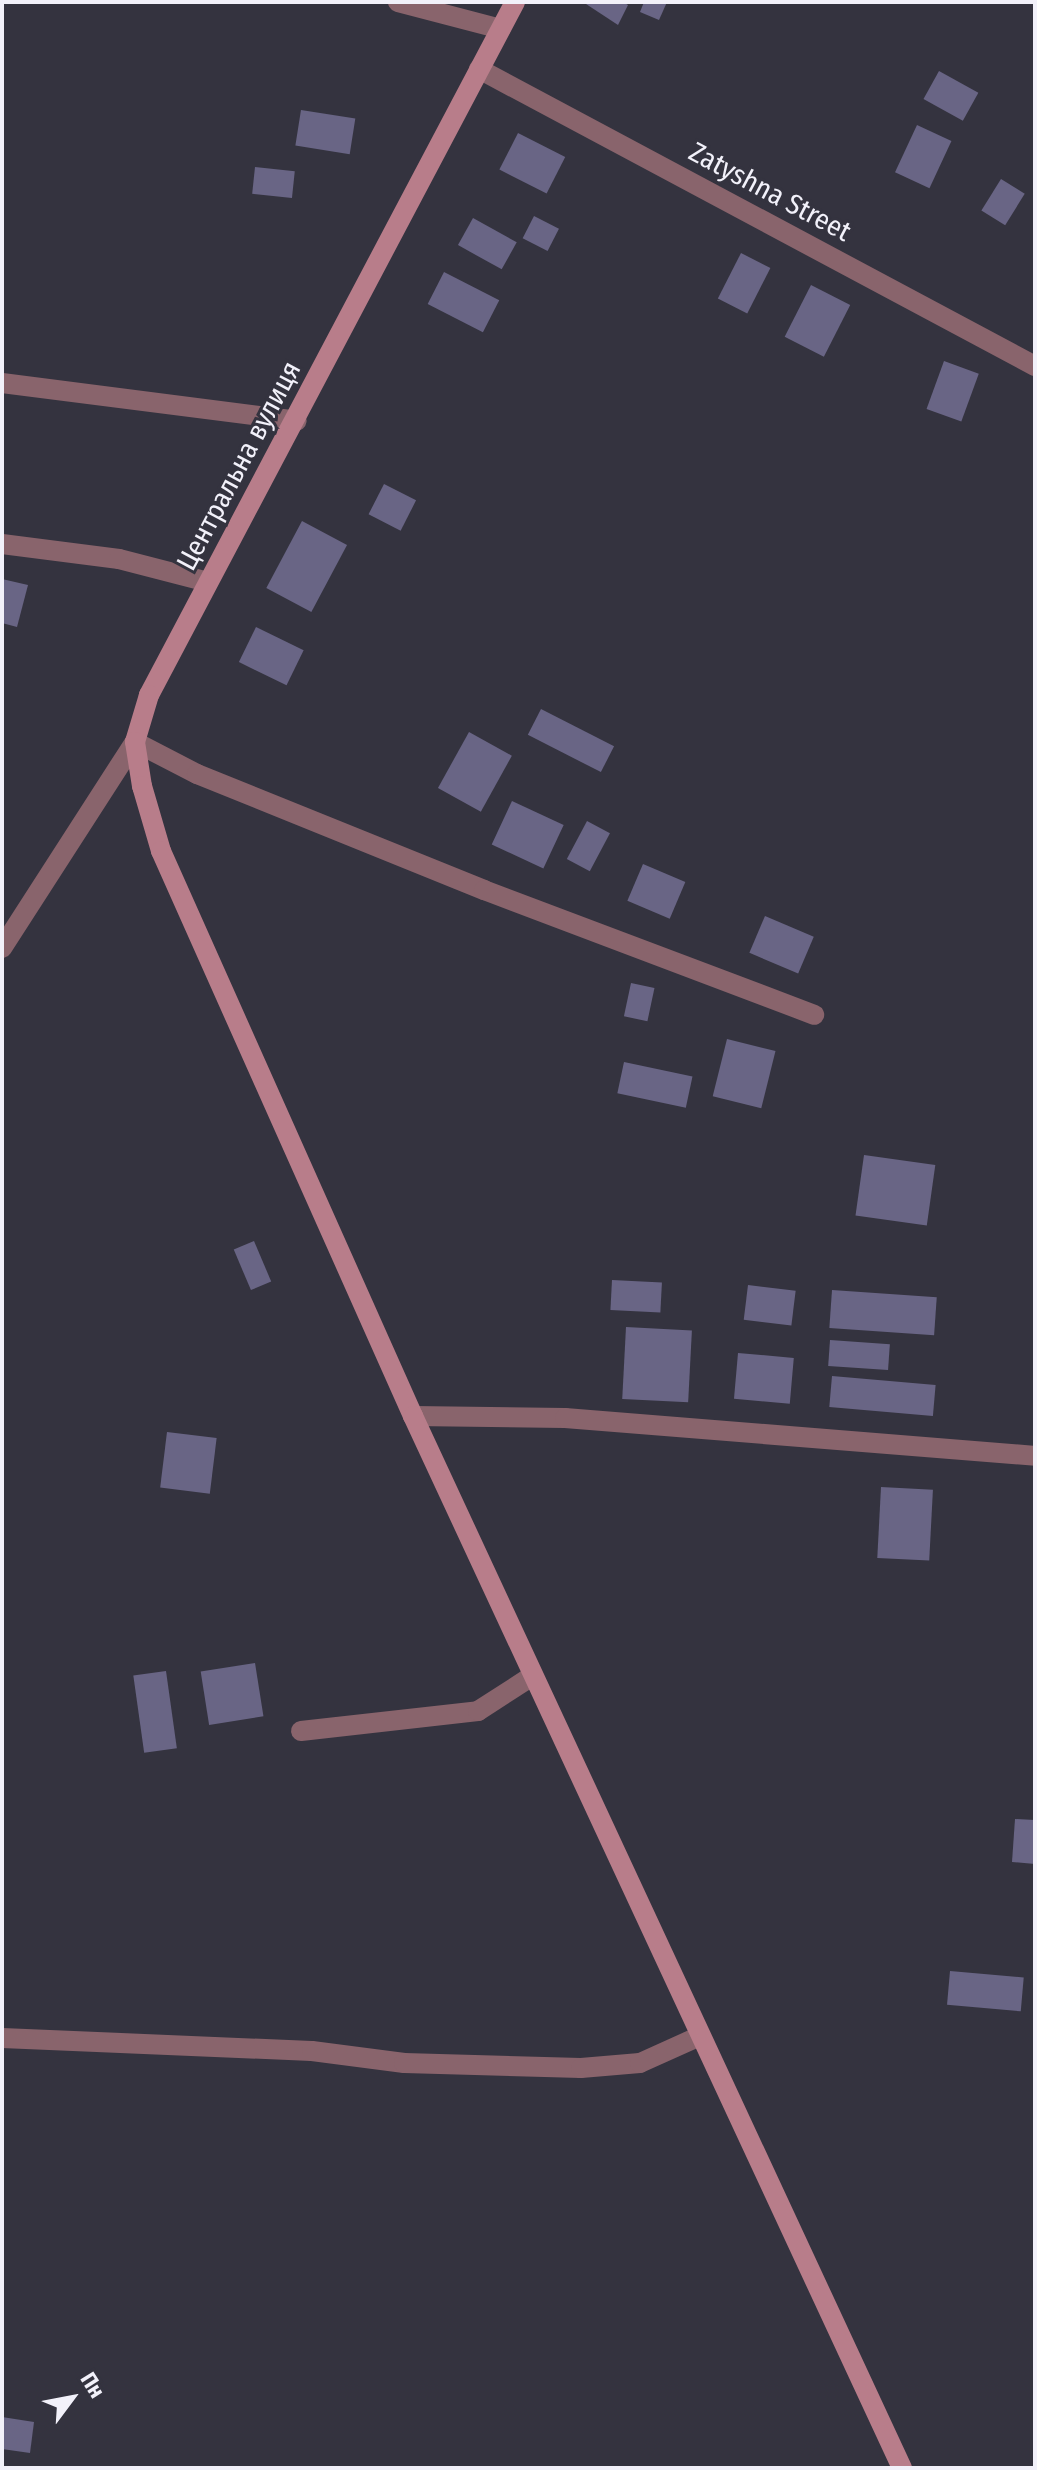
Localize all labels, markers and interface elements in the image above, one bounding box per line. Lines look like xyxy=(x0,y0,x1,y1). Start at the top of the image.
street label: Zatyshna Street xyxy=(683,135,857,249)
street label: Центральна вулиця xyxy=(170,356,308,576)
north arrow xyxy=(32,2358,112,2438)
text: Пн xyxy=(75,2367,111,2403)

